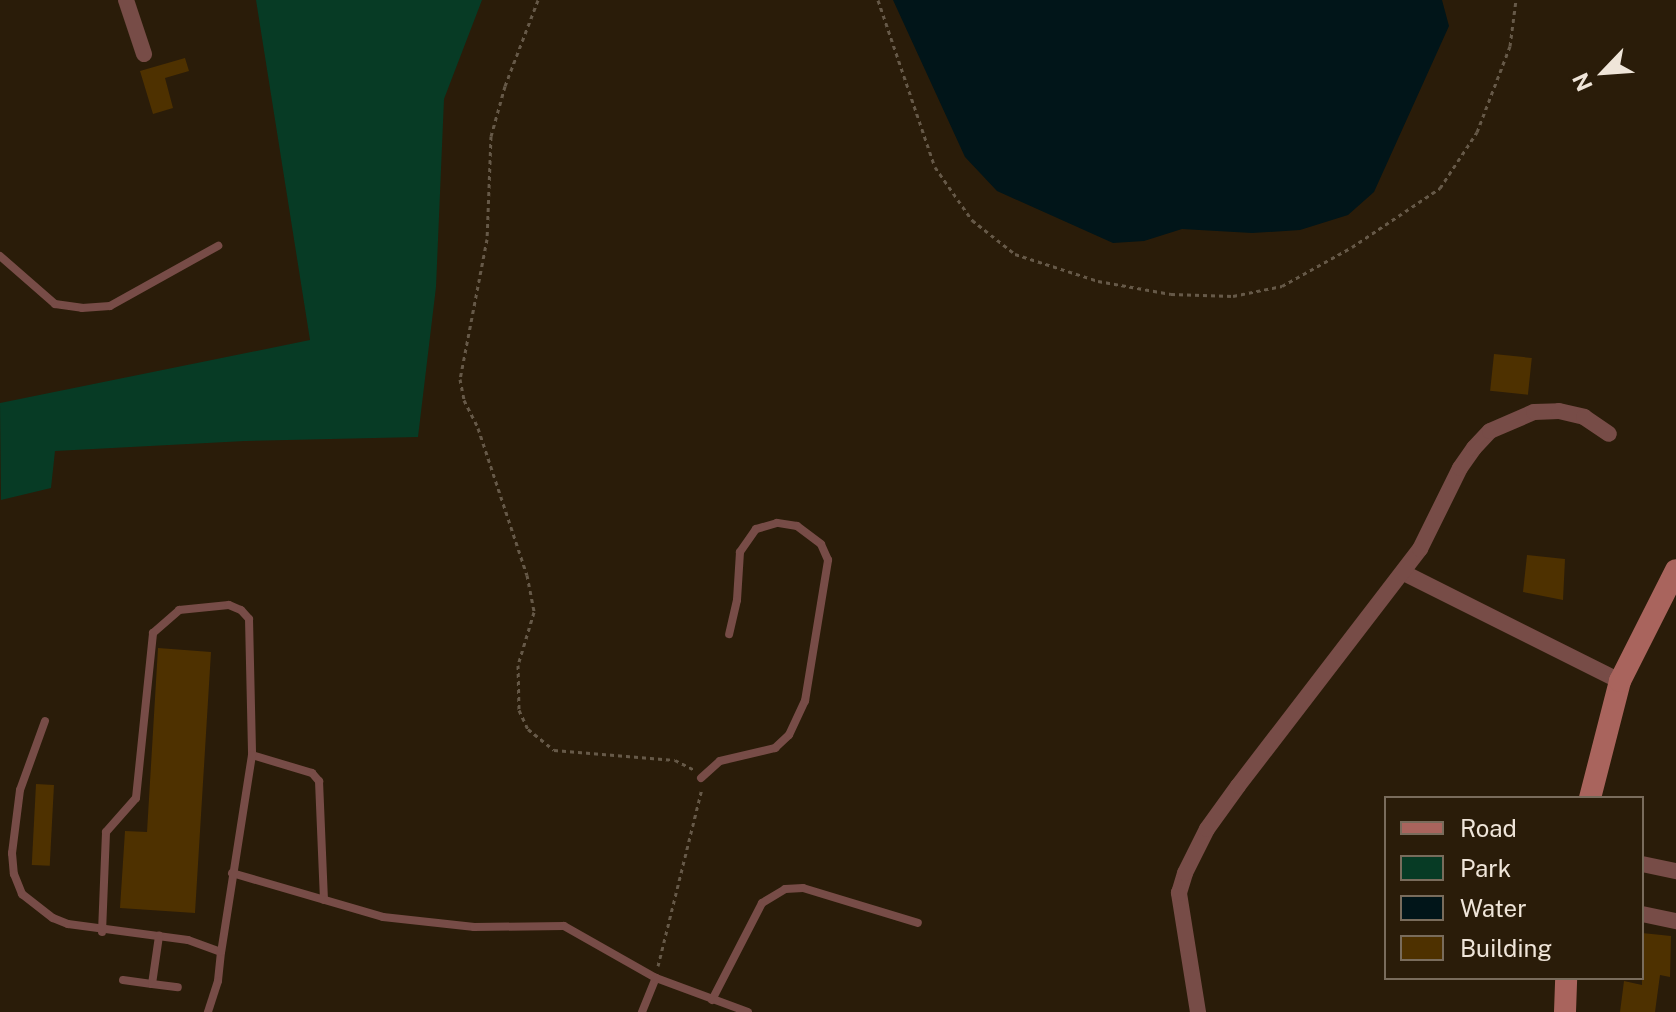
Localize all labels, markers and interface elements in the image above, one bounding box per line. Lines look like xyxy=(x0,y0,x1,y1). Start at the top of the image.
north arrow xyxy=(1564,32,1644,112)
text: N xyxy=(1567,69,1598,95)
legend xyxy=(1384,796,1644,980)
text: Road xyxy=(1460,814,1517,842)
text: Park xyxy=(1460,854,1511,882)
text: Water xyxy=(1460,894,1527,922)
text: Building xyxy=(1460,934,1552,962)

